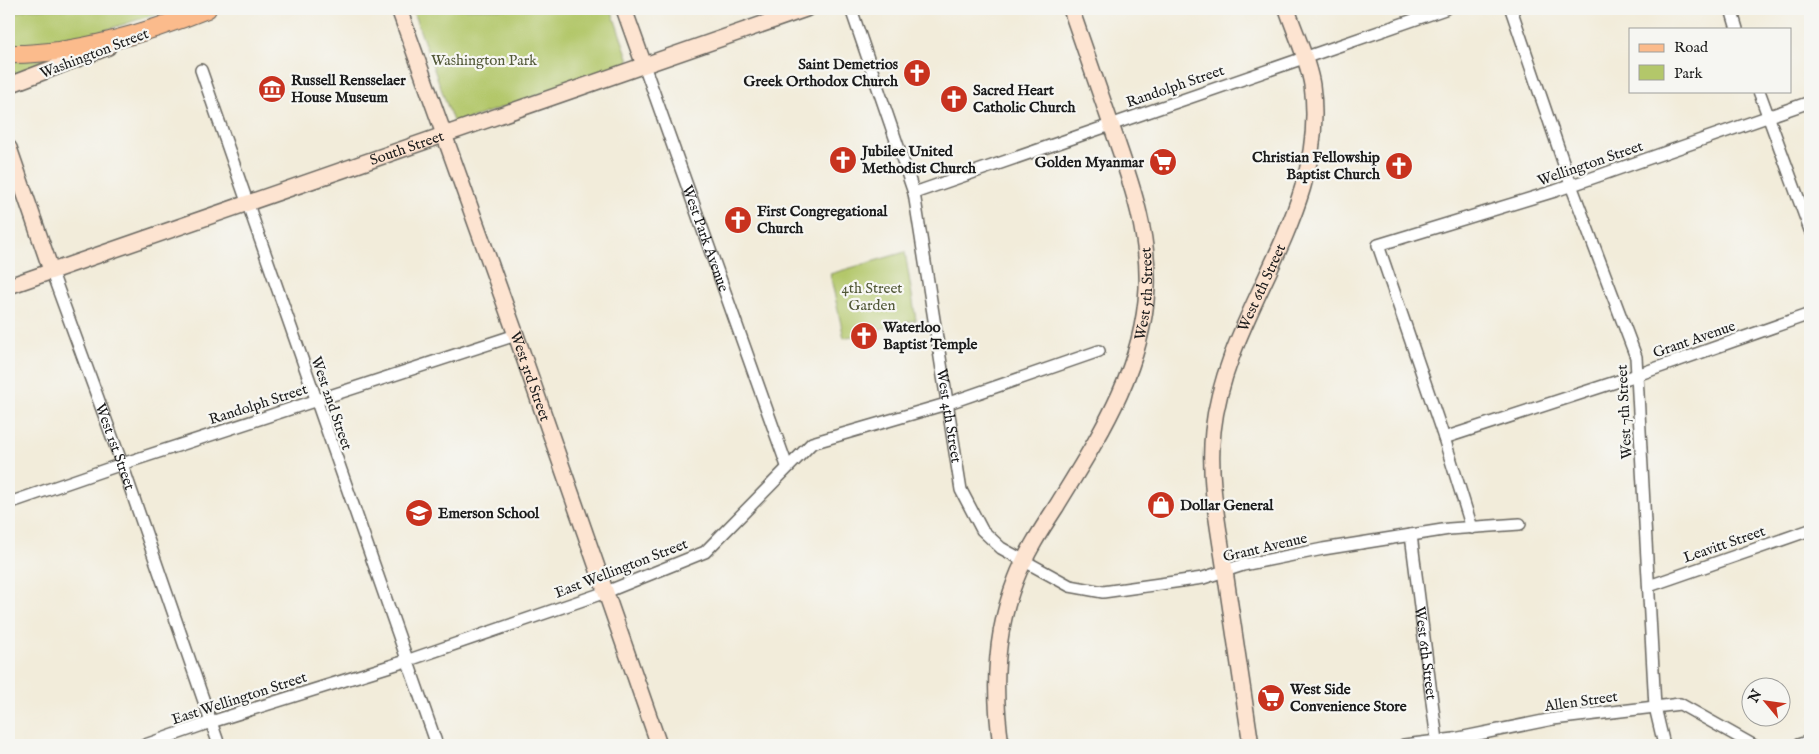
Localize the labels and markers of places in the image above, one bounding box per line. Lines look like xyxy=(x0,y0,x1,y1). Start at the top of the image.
place label: Saint Demetrios Greek Orthodox Church xyxy=(744,55,899,91)
church icon: Saint Demetrios Greek Orthodox Church xyxy=(902,58,932,88)
place label: Russell Rensselaer House Museum xyxy=(291,71,406,107)
museum icon: Russell Rensselaer House Museum xyxy=(257,74,287,104)
place label: Sacred Heart Catholic Church xyxy=(973,81,1076,117)
church icon: Sacred Heart Catholic Church xyxy=(939,84,969,114)
place label: Jubilee United Methodist Church xyxy=(860,142,977,178)
church icon: Jubilee United Methodist Church xyxy=(828,145,858,175)
supermarket icon: Golden Myanmar xyxy=(1148,147,1178,177)
place label: Christian Fellowship Baptist Church xyxy=(1252,148,1381,184)
church icon: Christian Fellowship Baptist Church xyxy=(1384,151,1414,181)
place label: Golden Myanmar xyxy=(1035,153,1144,172)
place label: First Congregational Church xyxy=(757,202,888,238)
church icon: First Congregational Church xyxy=(723,205,753,235)
place label: Waterloo Baptist Temple xyxy=(882,318,978,354)
church icon: Waterloo Baptist Temple xyxy=(849,321,879,351)
shop icon: Dollar General xyxy=(1146,490,1176,520)
place label: Dollar General xyxy=(1180,496,1274,515)
school or university icon: Emerson School xyxy=(404,498,434,528)
place label: Emerson School xyxy=(438,504,540,523)
place label: West Side Convenience Store xyxy=(1289,680,1407,716)
supermarket icon: West Side Convenience Store xyxy=(1256,683,1286,713)

